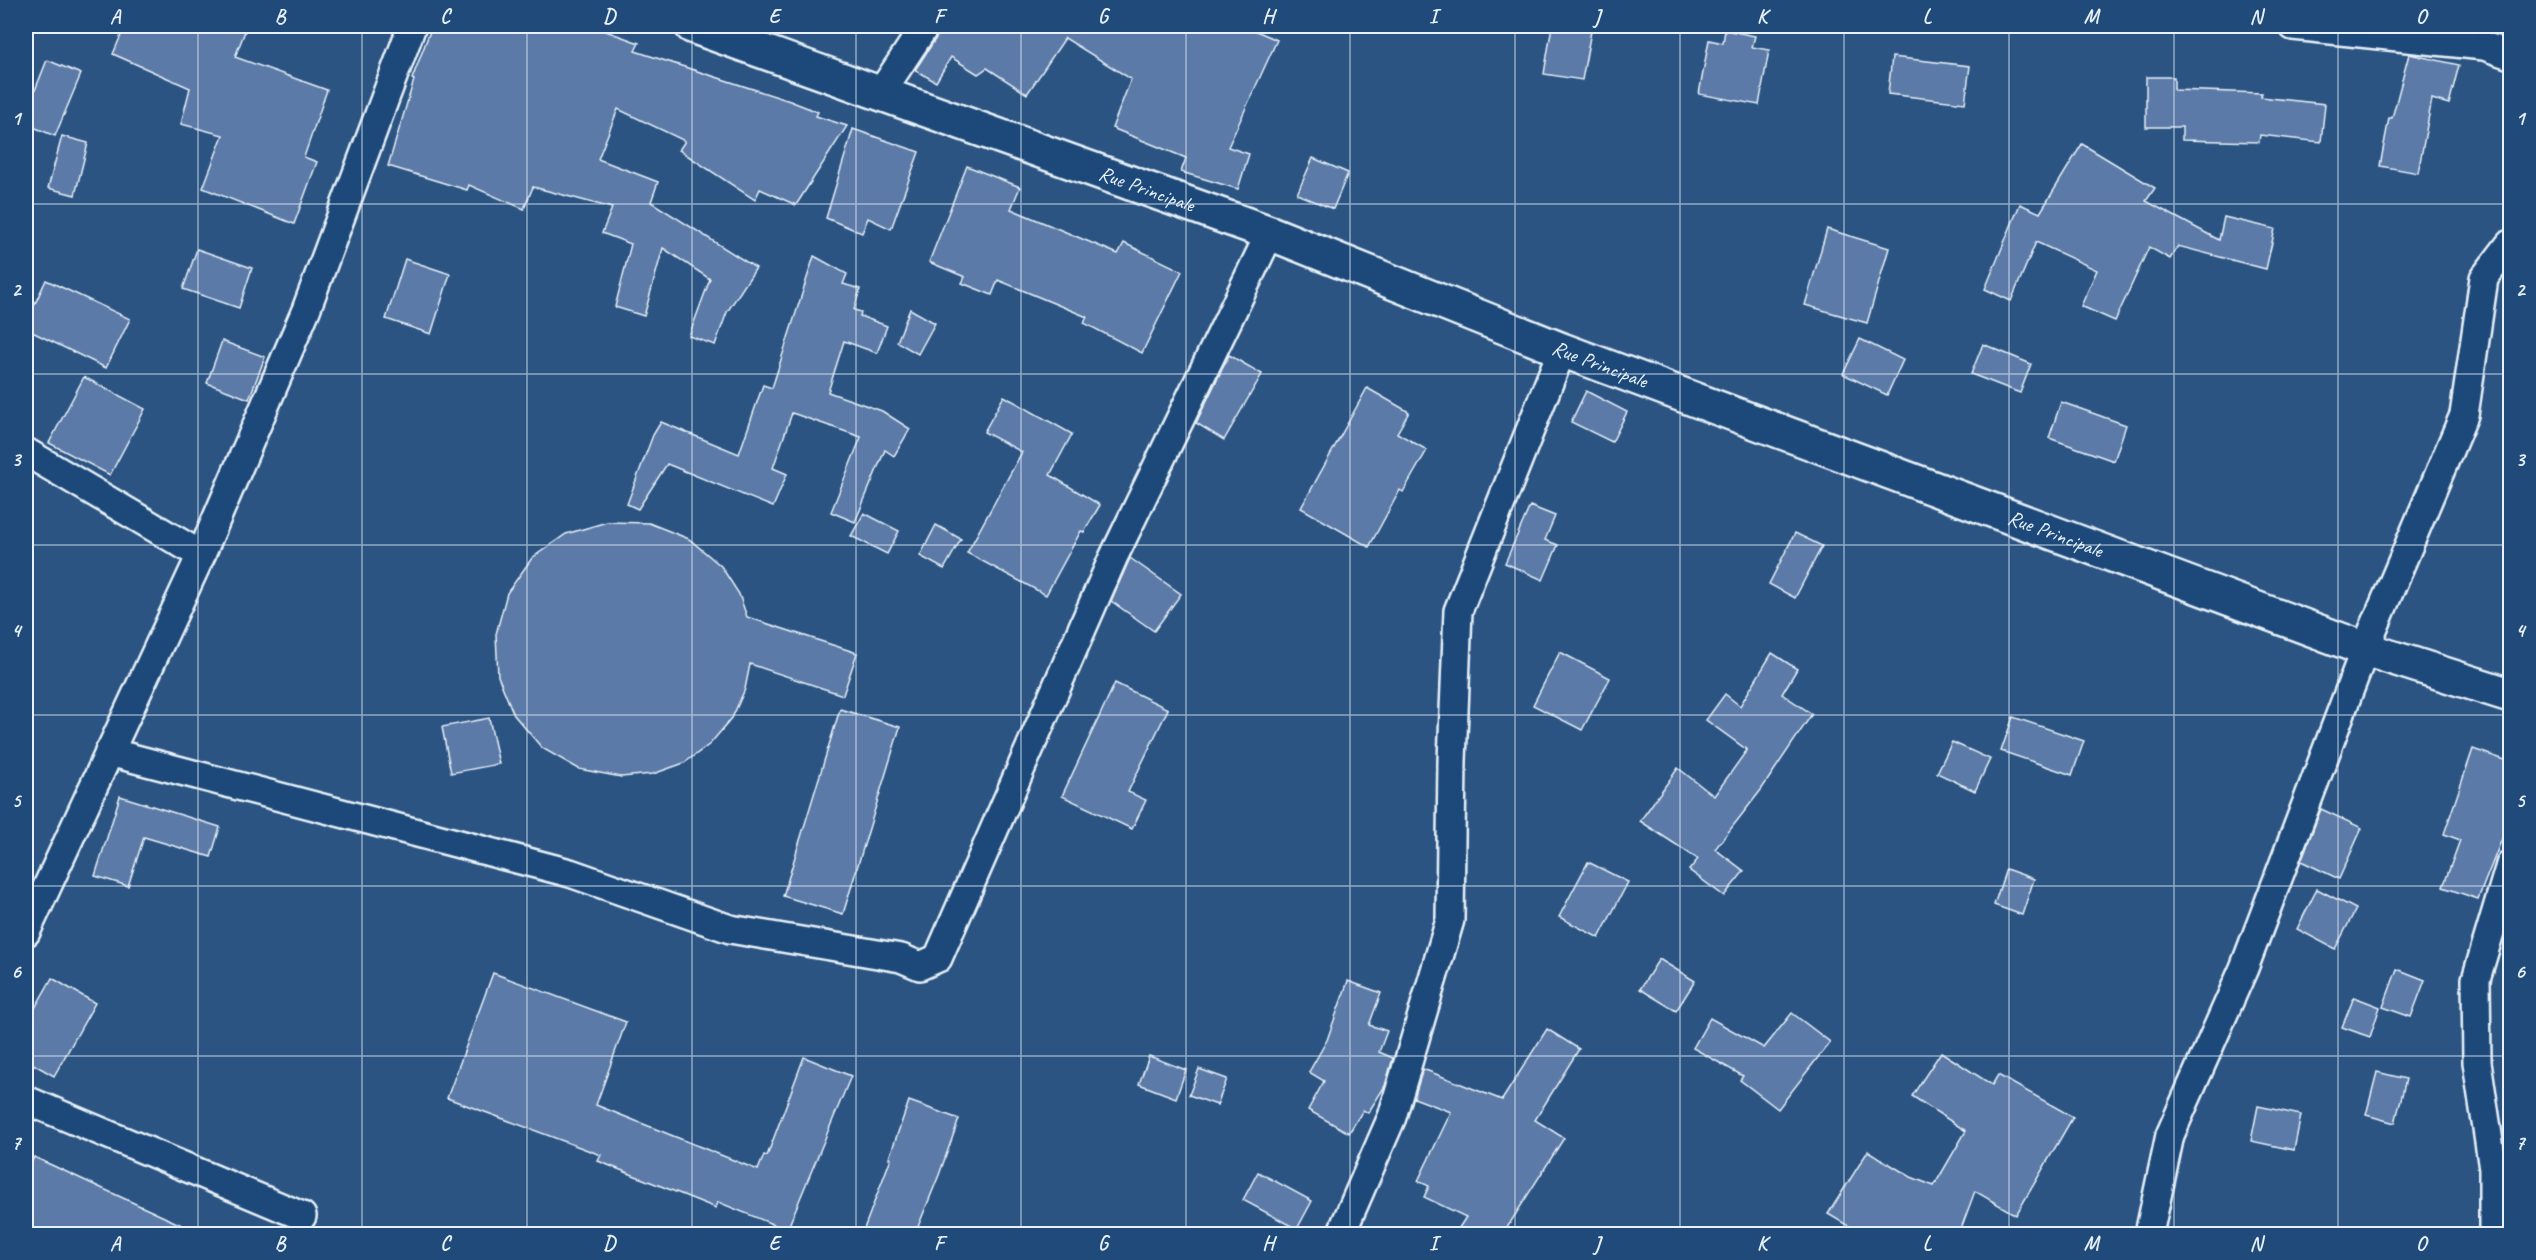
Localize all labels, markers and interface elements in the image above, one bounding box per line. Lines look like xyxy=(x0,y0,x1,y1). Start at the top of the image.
text: A xyxy=(110,4,122,29)
text: B xyxy=(275,4,287,29)
text: C xyxy=(440,4,452,29)
text: D xyxy=(603,4,617,29)
text: E xyxy=(769,4,783,29)
text: F xyxy=(934,4,948,29)
text: G xyxy=(1098,4,1111,29)
text: H xyxy=(1262,4,1277,29)
text: I xyxy=(1429,4,1442,29)
text: J xyxy=(1592,4,1604,29)
text: K xyxy=(1757,4,1771,29)
text: L xyxy=(1923,4,1933,29)
text: M xyxy=(2084,4,2101,29)
text: N xyxy=(2250,4,2266,29)
text: O xyxy=(2416,4,2429,29)
text: 1 xyxy=(12,106,23,131)
text: 1 xyxy=(2516,106,2527,131)
street label: Rue Principale xyxy=(1096,160,1199,218)
text: 2 xyxy=(12,277,23,302)
text: 2 xyxy=(2516,277,2527,302)
street label: Rue Principale xyxy=(1549,335,1652,394)
text: 3 xyxy=(12,447,23,472)
text: 3 xyxy=(2516,447,2527,472)
street label: Rue Principale xyxy=(2004,504,2108,564)
text: 4 xyxy=(12,618,24,643)
text: 4 xyxy=(2516,618,2528,643)
text: 5 xyxy=(12,788,23,813)
text: 5 xyxy=(2516,788,2527,813)
text: 6 xyxy=(11,959,22,984)
text: 6 xyxy=(2515,959,2526,984)
text: 7 xyxy=(12,1130,23,1155)
text: 7 xyxy=(2516,1130,2527,1155)
text: A xyxy=(110,1231,122,1256)
text: B xyxy=(275,1231,287,1256)
text: C xyxy=(440,1231,452,1256)
text: D xyxy=(603,1231,617,1256)
text: E xyxy=(769,1231,783,1256)
text: F xyxy=(934,1231,948,1256)
text: G xyxy=(1098,1231,1111,1256)
text: H xyxy=(1262,1231,1277,1256)
text: I xyxy=(1429,1231,1442,1256)
text: J xyxy=(1592,1231,1604,1256)
text: K xyxy=(1757,1231,1771,1256)
text: L xyxy=(1923,1231,1933,1256)
text: M xyxy=(2084,1231,2101,1256)
text: N xyxy=(2250,1231,2266,1256)
text: O xyxy=(2416,1231,2429,1256)

